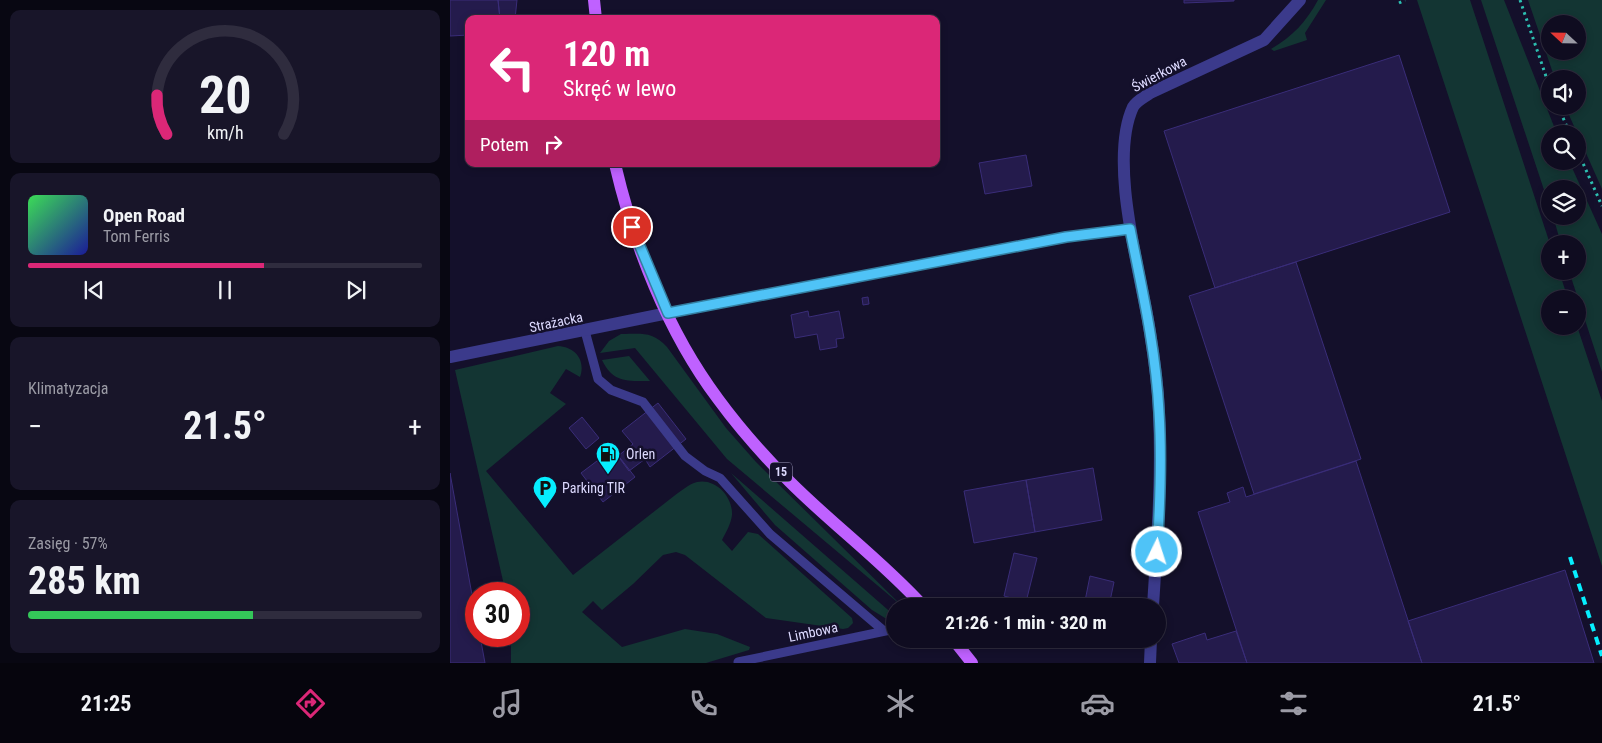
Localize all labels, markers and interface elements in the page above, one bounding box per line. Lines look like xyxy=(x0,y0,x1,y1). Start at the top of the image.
north arrow xyxy=(1541,15,1586,60)
map controls xyxy=(1541,15,1586,335)
text: 120 m xyxy=(563,34,650,75)
icon: left xyxy=(480,35,545,100)
street label: Świerkowa xyxy=(1128,52,1189,95)
text: 20 xyxy=(199,65,251,126)
button: sound xyxy=(1541,70,1586,115)
text: Skręć w lewo xyxy=(563,76,676,101)
text: km/h xyxy=(207,122,243,143)
button: search xyxy=(1541,125,1586,170)
icon: right xyxy=(539,130,567,158)
text: Potem xyxy=(480,133,529,156)
button: layers xyxy=(1541,180,1586,225)
text: Open Road xyxy=(103,204,185,227)
pin xyxy=(611,206,653,248)
icon: arrive xyxy=(618,213,646,241)
text: Tom Ferris xyxy=(103,227,170,246)
button: + xyxy=(1541,235,1586,280)
icon: previous xyxy=(80,276,108,304)
icon: pause xyxy=(211,276,239,304)
icon: next xyxy=(342,276,370,304)
button: − xyxy=(1541,290,1586,335)
street label: Strażacka xyxy=(528,309,584,335)
text: Klimatyzacja xyxy=(28,379,109,398)
text: 21.5° xyxy=(183,404,267,448)
text: − xyxy=(28,410,42,443)
text: + xyxy=(408,410,422,443)
fuel station icon: Orlen xyxy=(595,441,621,475)
place label: Orlen xyxy=(626,446,655,462)
road number: 15 xyxy=(770,462,792,482)
parking icon: Parking TIR xyxy=(532,475,558,509)
place label: Parking TIR xyxy=(562,480,626,496)
position arrow xyxy=(1130,525,1182,577)
text: Zasięg · 57% xyxy=(28,534,108,553)
text: 285 km xyxy=(28,559,141,603)
speed limit sign: 30 xyxy=(465,582,530,647)
text: 21:26 · 1 min · 320 m xyxy=(945,611,1107,634)
street label: Limbowa xyxy=(787,619,839,645)
icon: directions xyxy=(293,686,328,721)
icon: music xyxy=(490,686,525,721)
icon: phone xyxy=(686,686,721,721)
icon: climate xyxy=(883,686,918,721)
icon: car xyxy=(1080,686,1115,721)
icon: filters xyxy=(1276,686,1311,721)
text: 21:25 xyxy=(81,691,131,716)
text: 21.5° xyxy=(1473,691,1521,716)

